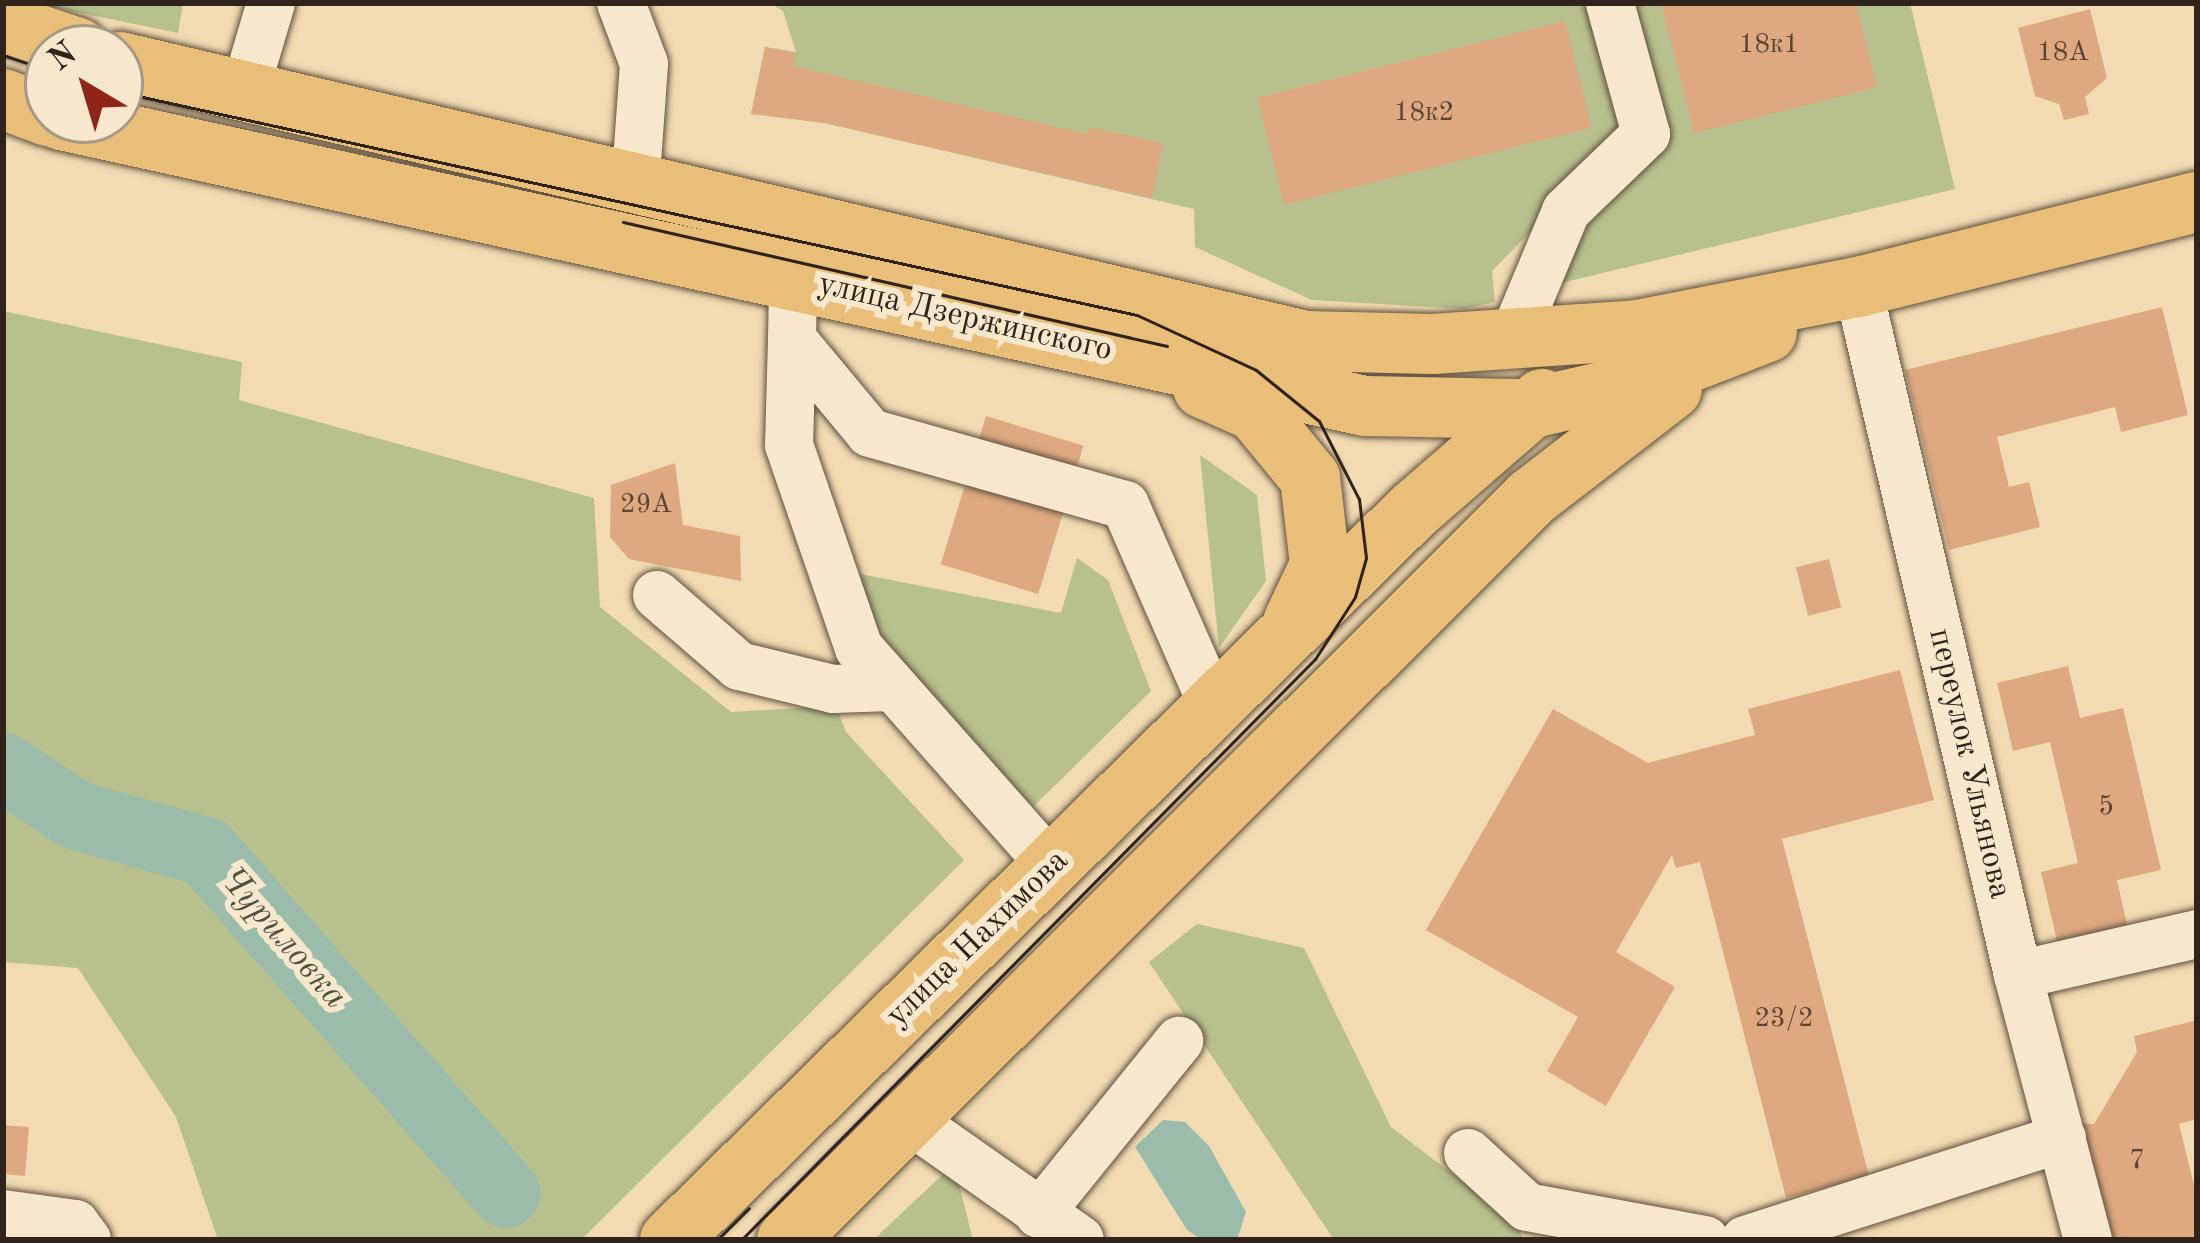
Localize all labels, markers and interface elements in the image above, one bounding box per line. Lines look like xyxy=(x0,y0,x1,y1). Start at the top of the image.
north arrow xyxy=(24,24,144,144)
house number: 18к1 xyxy=(1739,29,1799,61)
text: N xyxy=(43,37,83,78)
house number: 18А xyxy=(2037,37,2089,69)
house number: 18к2 xyxy=(1394,97,1454,129)
street label: улица Дзержинского xyxy=(814,265,1116,371)
house number: 29А xyxy=(620,489,672,521)
street label: переулок Ульянова xyxy=(1919,625,2019,903)
house number: 5 xyxy=(2098,791,2114,823)
street label: улица Нахимова xyxy=(879,842,1077,1036)
water label: Чуриловка xyxy=(209,859,355,1019)
house number: 23/2 xyxy=(1754,1003,1814,1035)
house number: 7 xyxy=(2129,1145,2145,1177)

